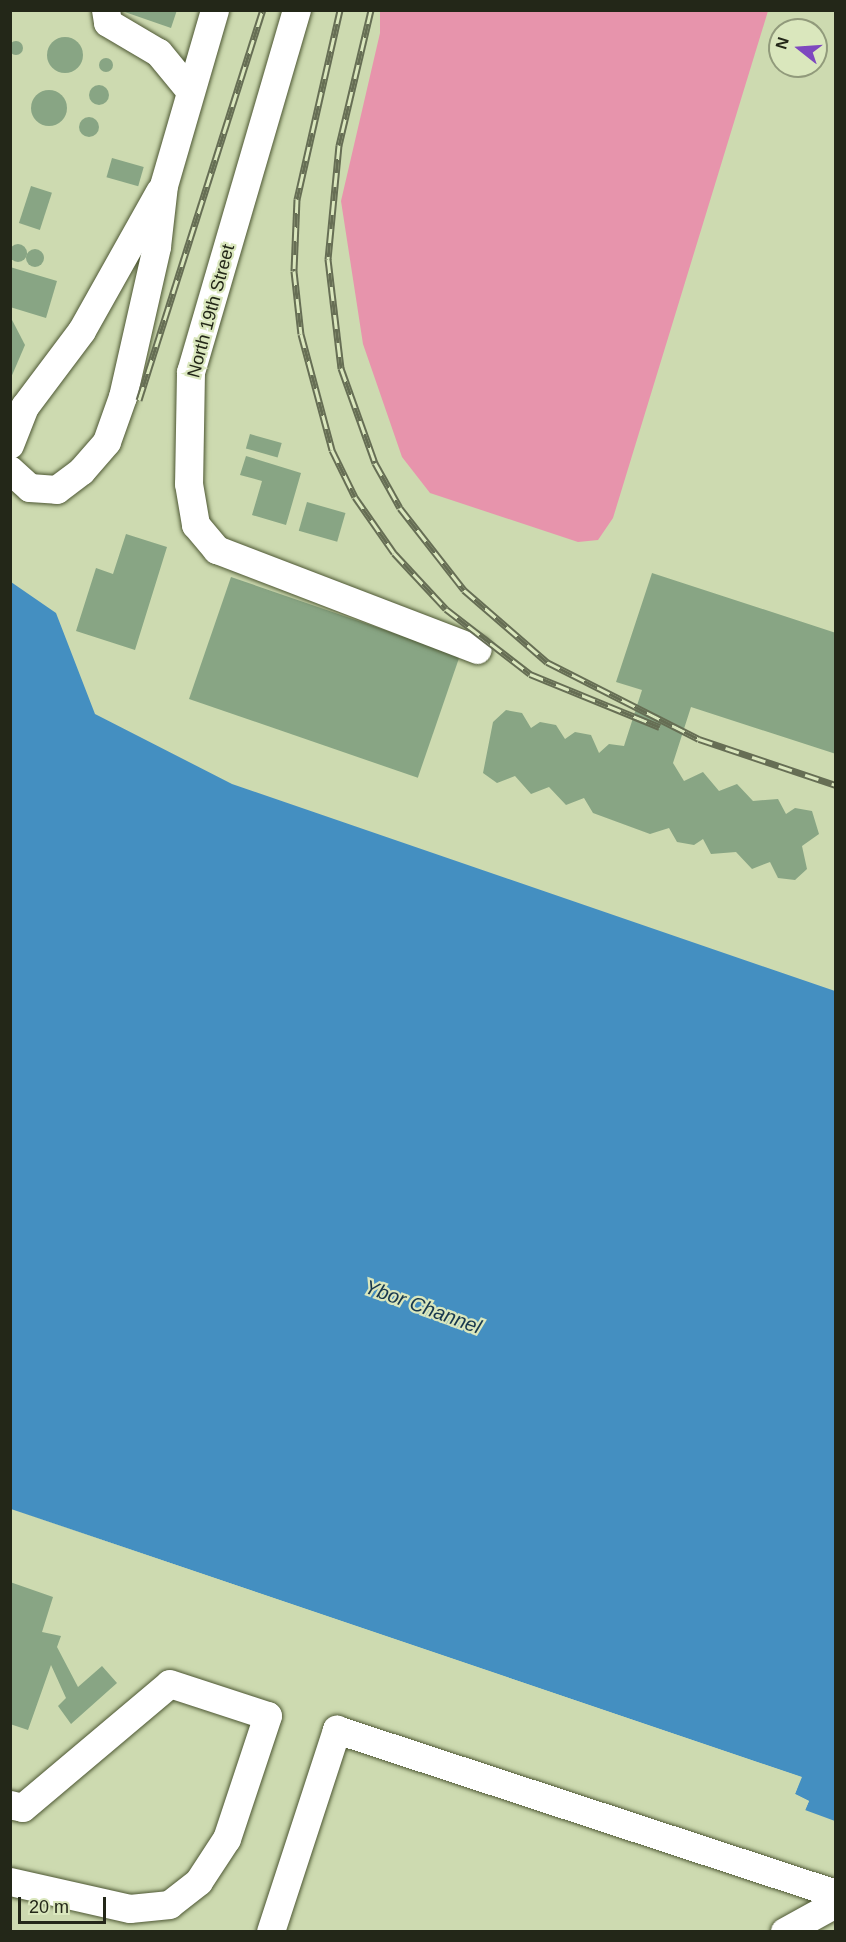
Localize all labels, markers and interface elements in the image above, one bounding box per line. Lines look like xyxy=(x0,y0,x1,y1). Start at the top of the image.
north arrow xyxy=(768,18,828,78)
text: N xyxy=(772,35,792,51)
street label: North 19th Street xyxy=(183,242,239,380)
water label: Ybor Channel xyxy=(361,1275,485,1339)
scale bar xyxy=(21,1885,110,1923)
text: 20 m xyxy=(29,1897,69,1917)

